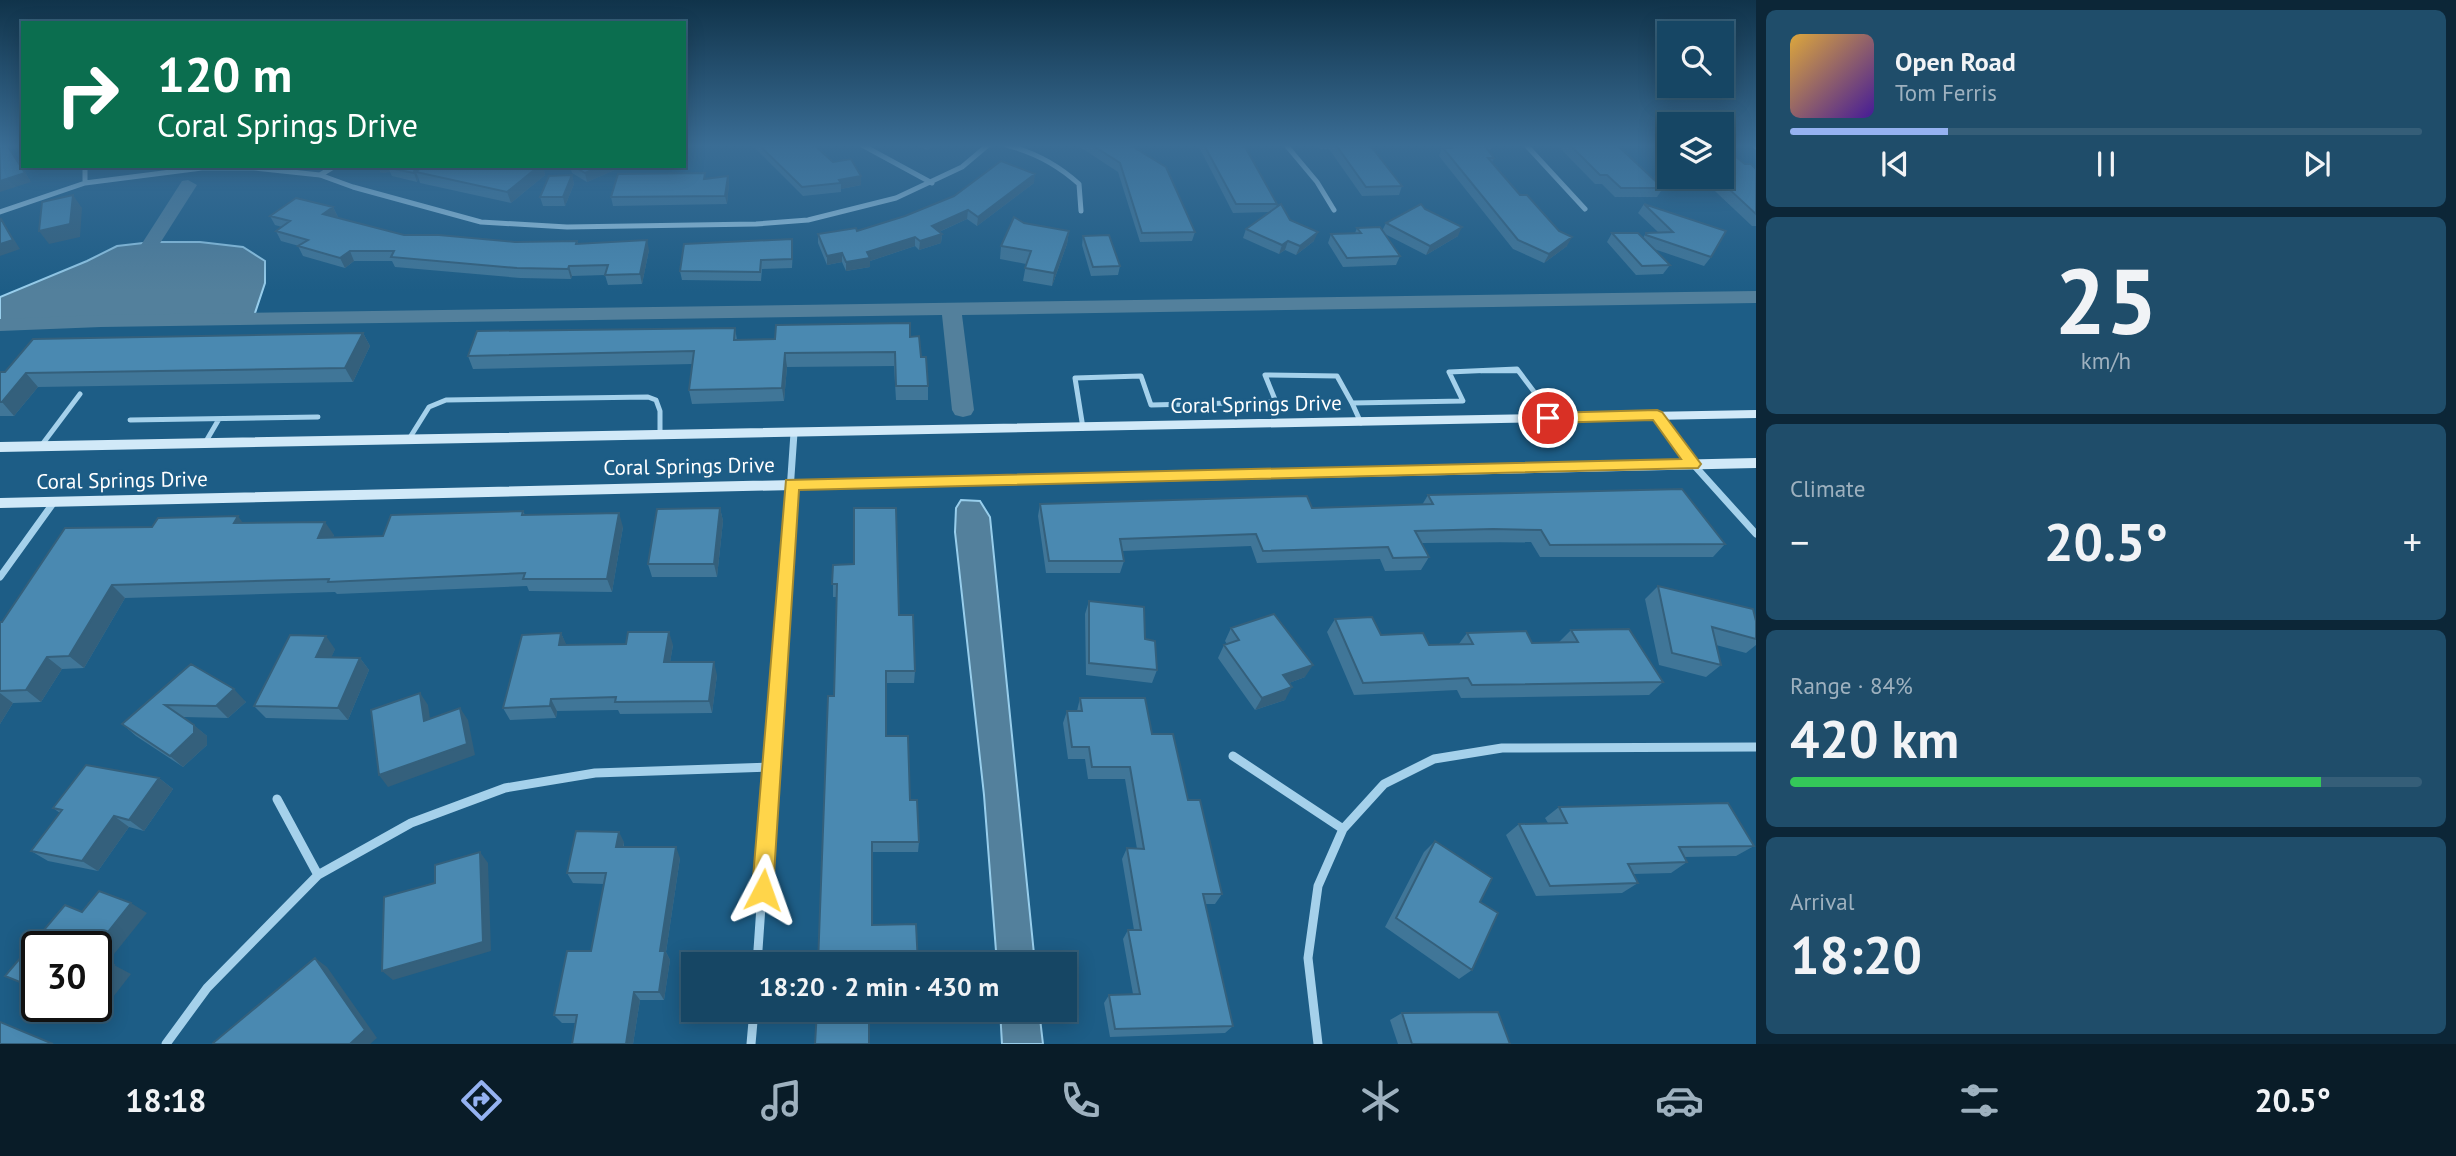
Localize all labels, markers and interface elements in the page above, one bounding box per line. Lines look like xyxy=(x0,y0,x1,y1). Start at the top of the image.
map controls xyxy=(1657,21,1734,189)
button: search xyxy=(1657,21,1734,98)
text: 120 m xyxy=(157,42,292,106)
text: Open Road xyxy=(1895,45,2016,78)
icon: right xyxy=(42,49,133,140)
text: Tom Ferris xyxy=(1895,78,1997,107)
text: Coral Springs Drive xyxy=(157,104,418,146)
button: layers xyxy=(1657,112,1734,189)
icon: previous xyxy=(1876,145,1914,183)
icon: pause xyxy=(2087,145,2125,183)
icon: next xyxy=(2298,145,2336,183)
text: 25 xyxy=(2054,241,2158,359)
text: km/h xyxy=(2081,346,2131,375)
pin xyxy=(1518,388,1578,448)
street label: Coral Springs Drive xyxy=(1170,389,1342,419)
icon: arrive xyxy=(1529,399,1567,437)
street label: Coral Springs Drive xyxy=(603,451,775,481)
street label: Coral Springs Drive xyxy=(36,465,208,495)
text: Climate xyxy=(1790,474,1865,503)
text: 20.5° xyxy=(2044,508,2168,575)
text: − xyxy=(1790,517,1809,566)
text: + xyxy=(2403,517,2422,566)
text: Range · 84% xyxy=(1790,671,1913,700)
text: 420 km xyxy=(1790,705,1959,772)
position arrow xyxy=(726,853,800,927)
text: Arrival xyxy=(1790,887,1854,916)
text: 18:20 xyxy=(1790,921,1922,988)
speed limit sign: 30 xyxy=(21,931,112,1022)
text: 18:20 · 2 min · 430 m xyxy=(759,970,999,1003)
icon: directions xyxy=(457,1076,506,1125)
icon: music xyxy=(757,1076,806,1125)
icon: phone xyxy=(1056,1076,1105,1125)
icon: climate xyxy=(1356,1076,1405,1125)
icon: car xyxy=(1655,1076,1704,1125)
icon: filters xyxy=(1955,1076,2004,1125)
text: 18:18 xyxy=(125,1079,206,1121)
text: 20.5° xyxy=(2254,1079,2331,1121)

